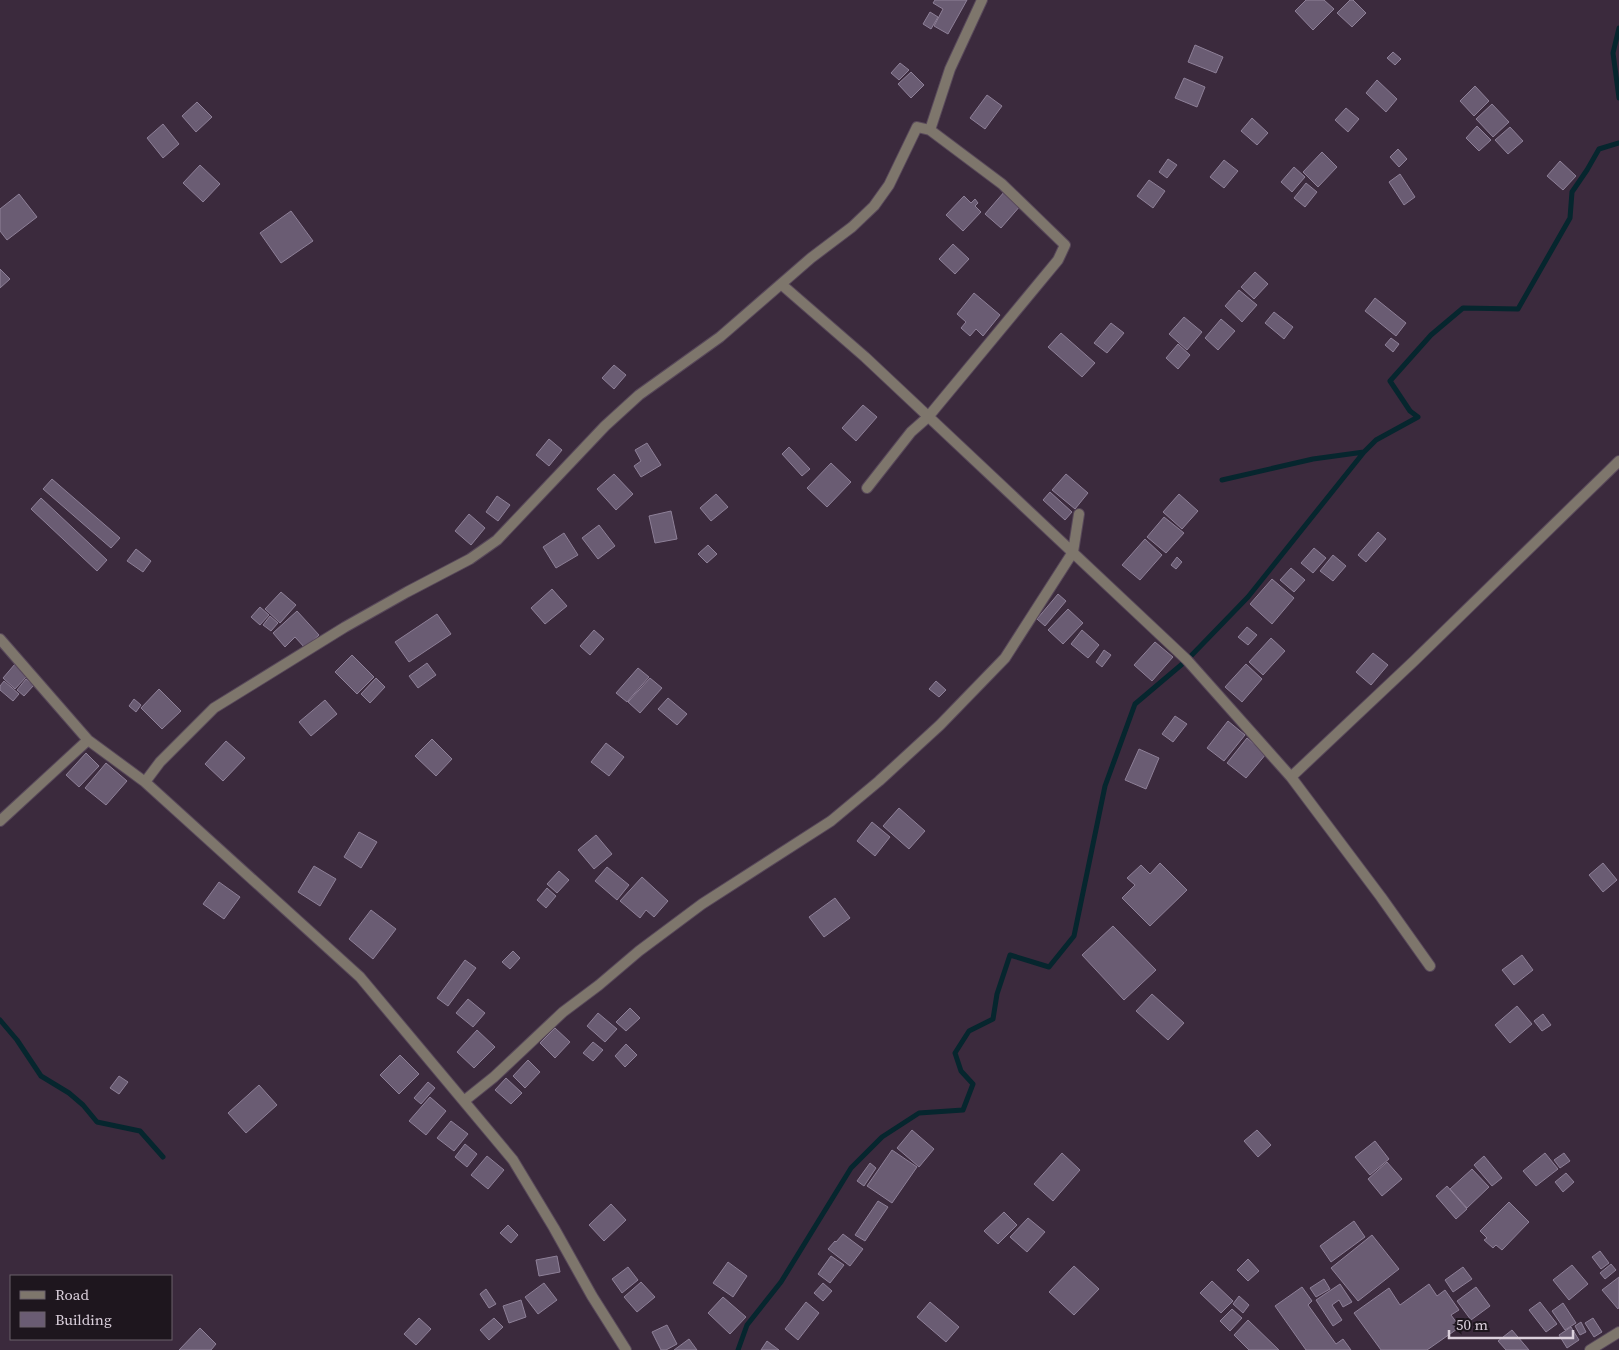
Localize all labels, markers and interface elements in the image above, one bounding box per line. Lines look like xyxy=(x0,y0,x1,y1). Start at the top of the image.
legend xyxy=(10,1275,172,1340)
text: Road xyxy=(55,1284,89,1305)
scale bar xyxy=(1449,1308,1573,1340)
text: Building xyxy=(55,1309,112,1330)
text: 50 m xyxy=(1456,1314,1488,1335)

